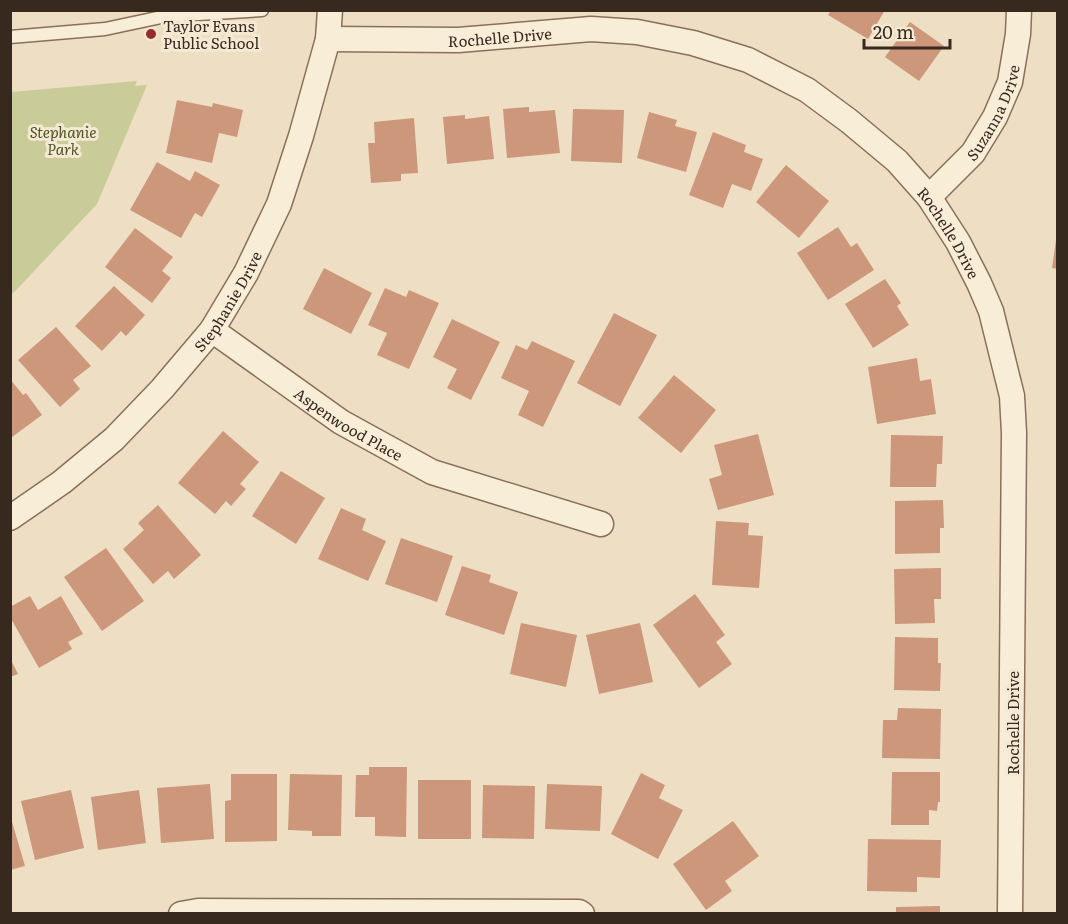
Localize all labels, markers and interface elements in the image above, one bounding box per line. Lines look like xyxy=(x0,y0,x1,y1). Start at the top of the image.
scale bar xyxy=(864,12,950,50)
place label: Taylor Evans Public School xyxy=(163,14,259,54)
text: 20 m xyxy=(873,18,914,45)
street label: Rochelle Drive xyxy=(448,21,553,52)
marker: Taylor Evans Public School xyxy=(144,27,158,41)
street label: Suzanna Drive xyxy=(961,63,1024,165)
park label: Stephanie Park xyxy=(30,120,96,160)
street label: Rochelle Drive xyxy=(913,181,986,282)
street label: Stephanie Drive xyxy=(187,247,267,356)
street label: Aspenwood Place xyxy=(290,381,408,466)
street label: Rochelle Drive xyxy=(1001,671,1024,775)

